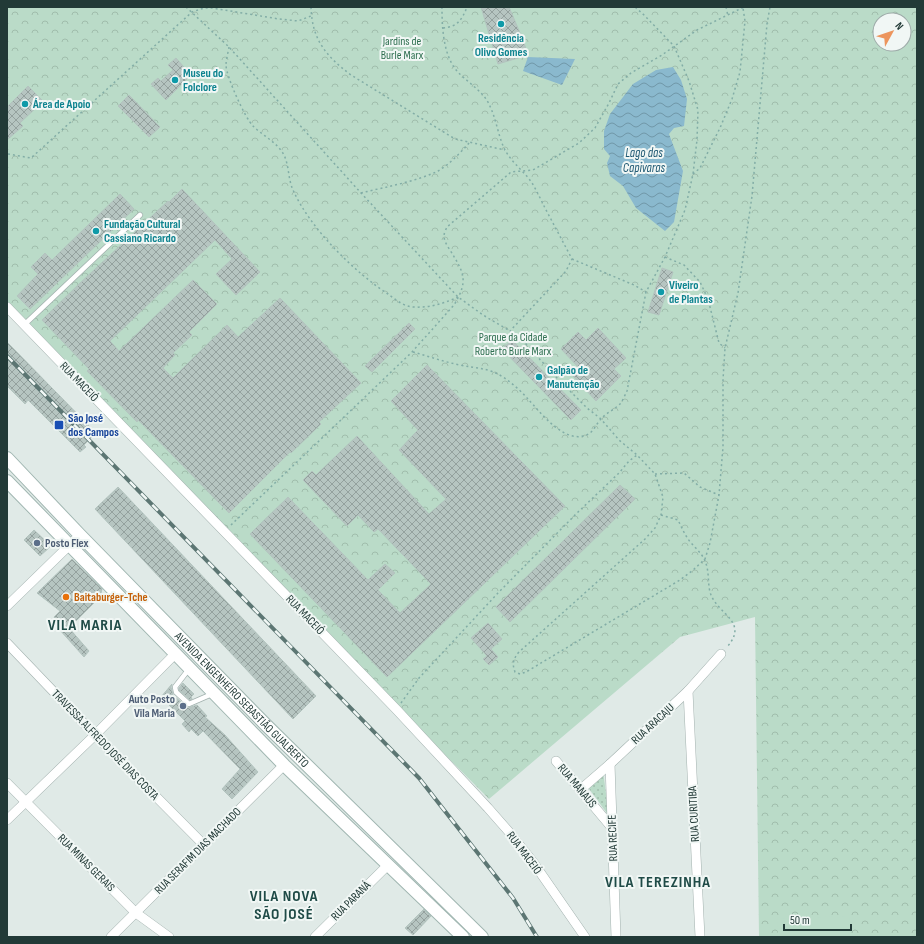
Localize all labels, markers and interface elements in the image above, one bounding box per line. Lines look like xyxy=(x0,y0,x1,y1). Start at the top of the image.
north arrow xyxy=(872,12,912,52)
marker: Residência Olivo Gomes xyxy=(496,19,506,29)
text: N xyxy=(892,19,906,32)
place label: Residência Olivo Gomes xyxy=(475,31,528,60)
park label: Jardins de Burle Marx xyxy=(381,34,424,63)
place label: Museu do Folclore xyxy=(183,66,223,95)
marker: Museu do Folclore xyxy=(170,75,180,85)
place label: Área de Apoio xyxy=(32,97,91,112)
marker: Área de Apoio xyxy=(20,99,30,109)
water label: Lago das Capivaras xyxy=(623,145,666,176)
place label: Fundação Cultural Cassiano Ricardo xyxy=(104,217,180,246)
marker: Fundação Cultural Cassiano Ricardo xyxy=(91,226,101,236)
place label: Viveiro de Plantas xyxy=(669,278,713,307)
marker: Viveiro de Plantas xyxy=(656,287,666,297)
park label: Parque da Cidade Roberto Burle Marx xyxy=(475,330,552,359)
street label: RUA MACEIÓ xyxy=(56,359,102,405)
place label: Galpão de Manutenção xyxy=(547,363,600,392)
marker: Galpão de Manutenção xyxy=(534,372,544,382)
place label: São José dos Campos xyxy=(68,411,119,440)
marker: São José dos Campos xyxy=(53,419,65,431)
place label: Posto Flex xyxy=(45,536,89,551)
marker: Posto Flex xyxy=(32,538,42,548)
place label: Baitaburger-Tche xyxy=(74,590,148,605)
marker: Baitaburger-Tche xyxy=(61,592,71,602)
street label: RUA MACEIÓ xyxy=(282,592,328,638)
district label: VILA MARIA xyxy=(48,616,122,635)
street label: AVENIDA ENGENHEIRO SEBASTIÃO GUALBERTO xyxy=(171,628,312,771)
street label: TRAVESSA ALFREDO JOSÉ DIAS COSTA xyxy=(48,687,162,804)
place label: Auto Posto Vila Maria xyxy=(128,692,175,721)
street label: RUA ARACAJU xyxy=(628,700,678,748)
marker: Auto Posto Vila Maria xyxy=(178,701,188,711)
street label: RUA MANAUS xyxy=(554,761,600,811)
street label: RUA CURITIBA xyxy=(685,785,703,842)
street label: RUA SERAFIM DIAS MACHADO xyxy=(151,804,245,898)
street label: RUA RECIFE xyxy=(605,814,621,862)
street label: RUA MACEIÓ xyxy=(503,829,545,877)
street label: RUA MINAS GERAIS xyxy=(54,831,118,895)
district label: VILA TEREZINHA xyxy=(605,873,711,892)
street label: RUA PARANÁ xyxy=(328,877,375,924)
district label: VILA NOVA SÃO JOSÉ xyxy=(250,887,318,924)
scale bar xyxy=(784,906,851,932)
text: 50 m xyxy=(790,913,810,928)

